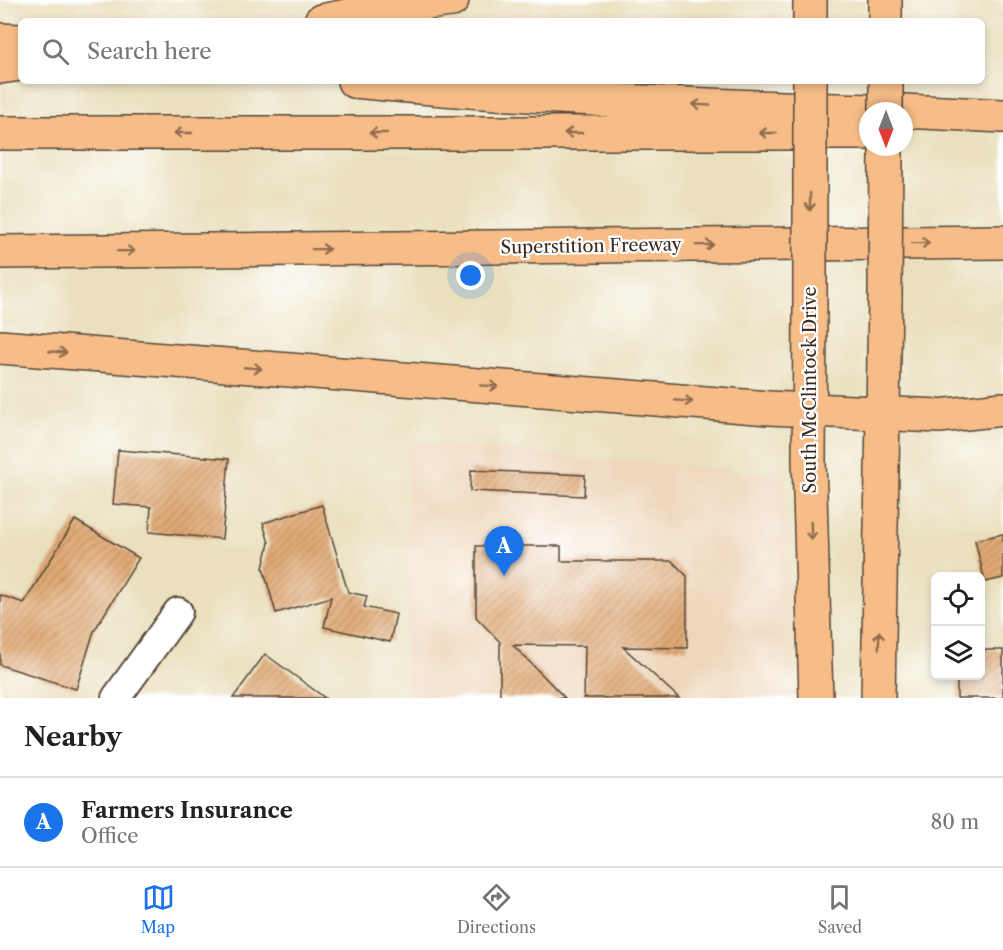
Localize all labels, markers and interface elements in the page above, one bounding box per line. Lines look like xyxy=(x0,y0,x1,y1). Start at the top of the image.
search box xyxy=(18,18,985,84)
icon: search xyxy=(39,35,72,68)
text: Search here xyxy=(87,38,212,65)
one-way arrow xyxy=(692,100,712,111)
north arrow xyxy=(859,102,913,156)
one-way arrow xyxy=(173,127,193,139)
one-way arrow xyxy=(368,127,388,139)
one-way arrow xyxy=(563,127,583,139)
one-way arrow xyxy=(758,127,778,139)
one-way arrow xyxy=(804,192,816,212)
street label: Superstition Freeway xyxy=(500,233,683,259)
one-way arrow xyxy=(910,237,930,249)
one-way arrow xyxy=(694,239,714,251)
one-way arrow xyxy=(310,243,330,255)
one-way arrow xyxy=(115,245,135,257)
your location xyxy=(456,261,485,290)
street label: South McClintock Drive xyxy=(799,287,821,493)
one-way arrow xyxy=(48,347,68,358)
one-way arrow xyxy=(242,362,262,373)
one-way arrow xyxy=(479,381,499,392)
one-way arrow xyxy=(673,396,693,407)
one-way arrow xyxy=(805,521,817,541)
pin: A xyxy=(484,526,524,576)
map controls xyxy=(931,572,985,680)
button: locate xyxy=(931,572,985,626)
button: layers xyxy=(931,626,985,680)
one-way arrow xyxy=(873,630,885,650)
text: Nearby xyxy=(24,721,122,753)
text: Farmers Insurance xyxy=(81,797,293,824)
text: A xyxy=(36,810,51,834)
text: 80 m xyxy=(931,810,979,834)
text: Office xyxy=(81,824,139,848)
tab: Map xyxy=(141,881,175,937)
tab: Directions xyxy=(457,881,536,937)
tab: Saved xyxy=(818,881,862,937)

